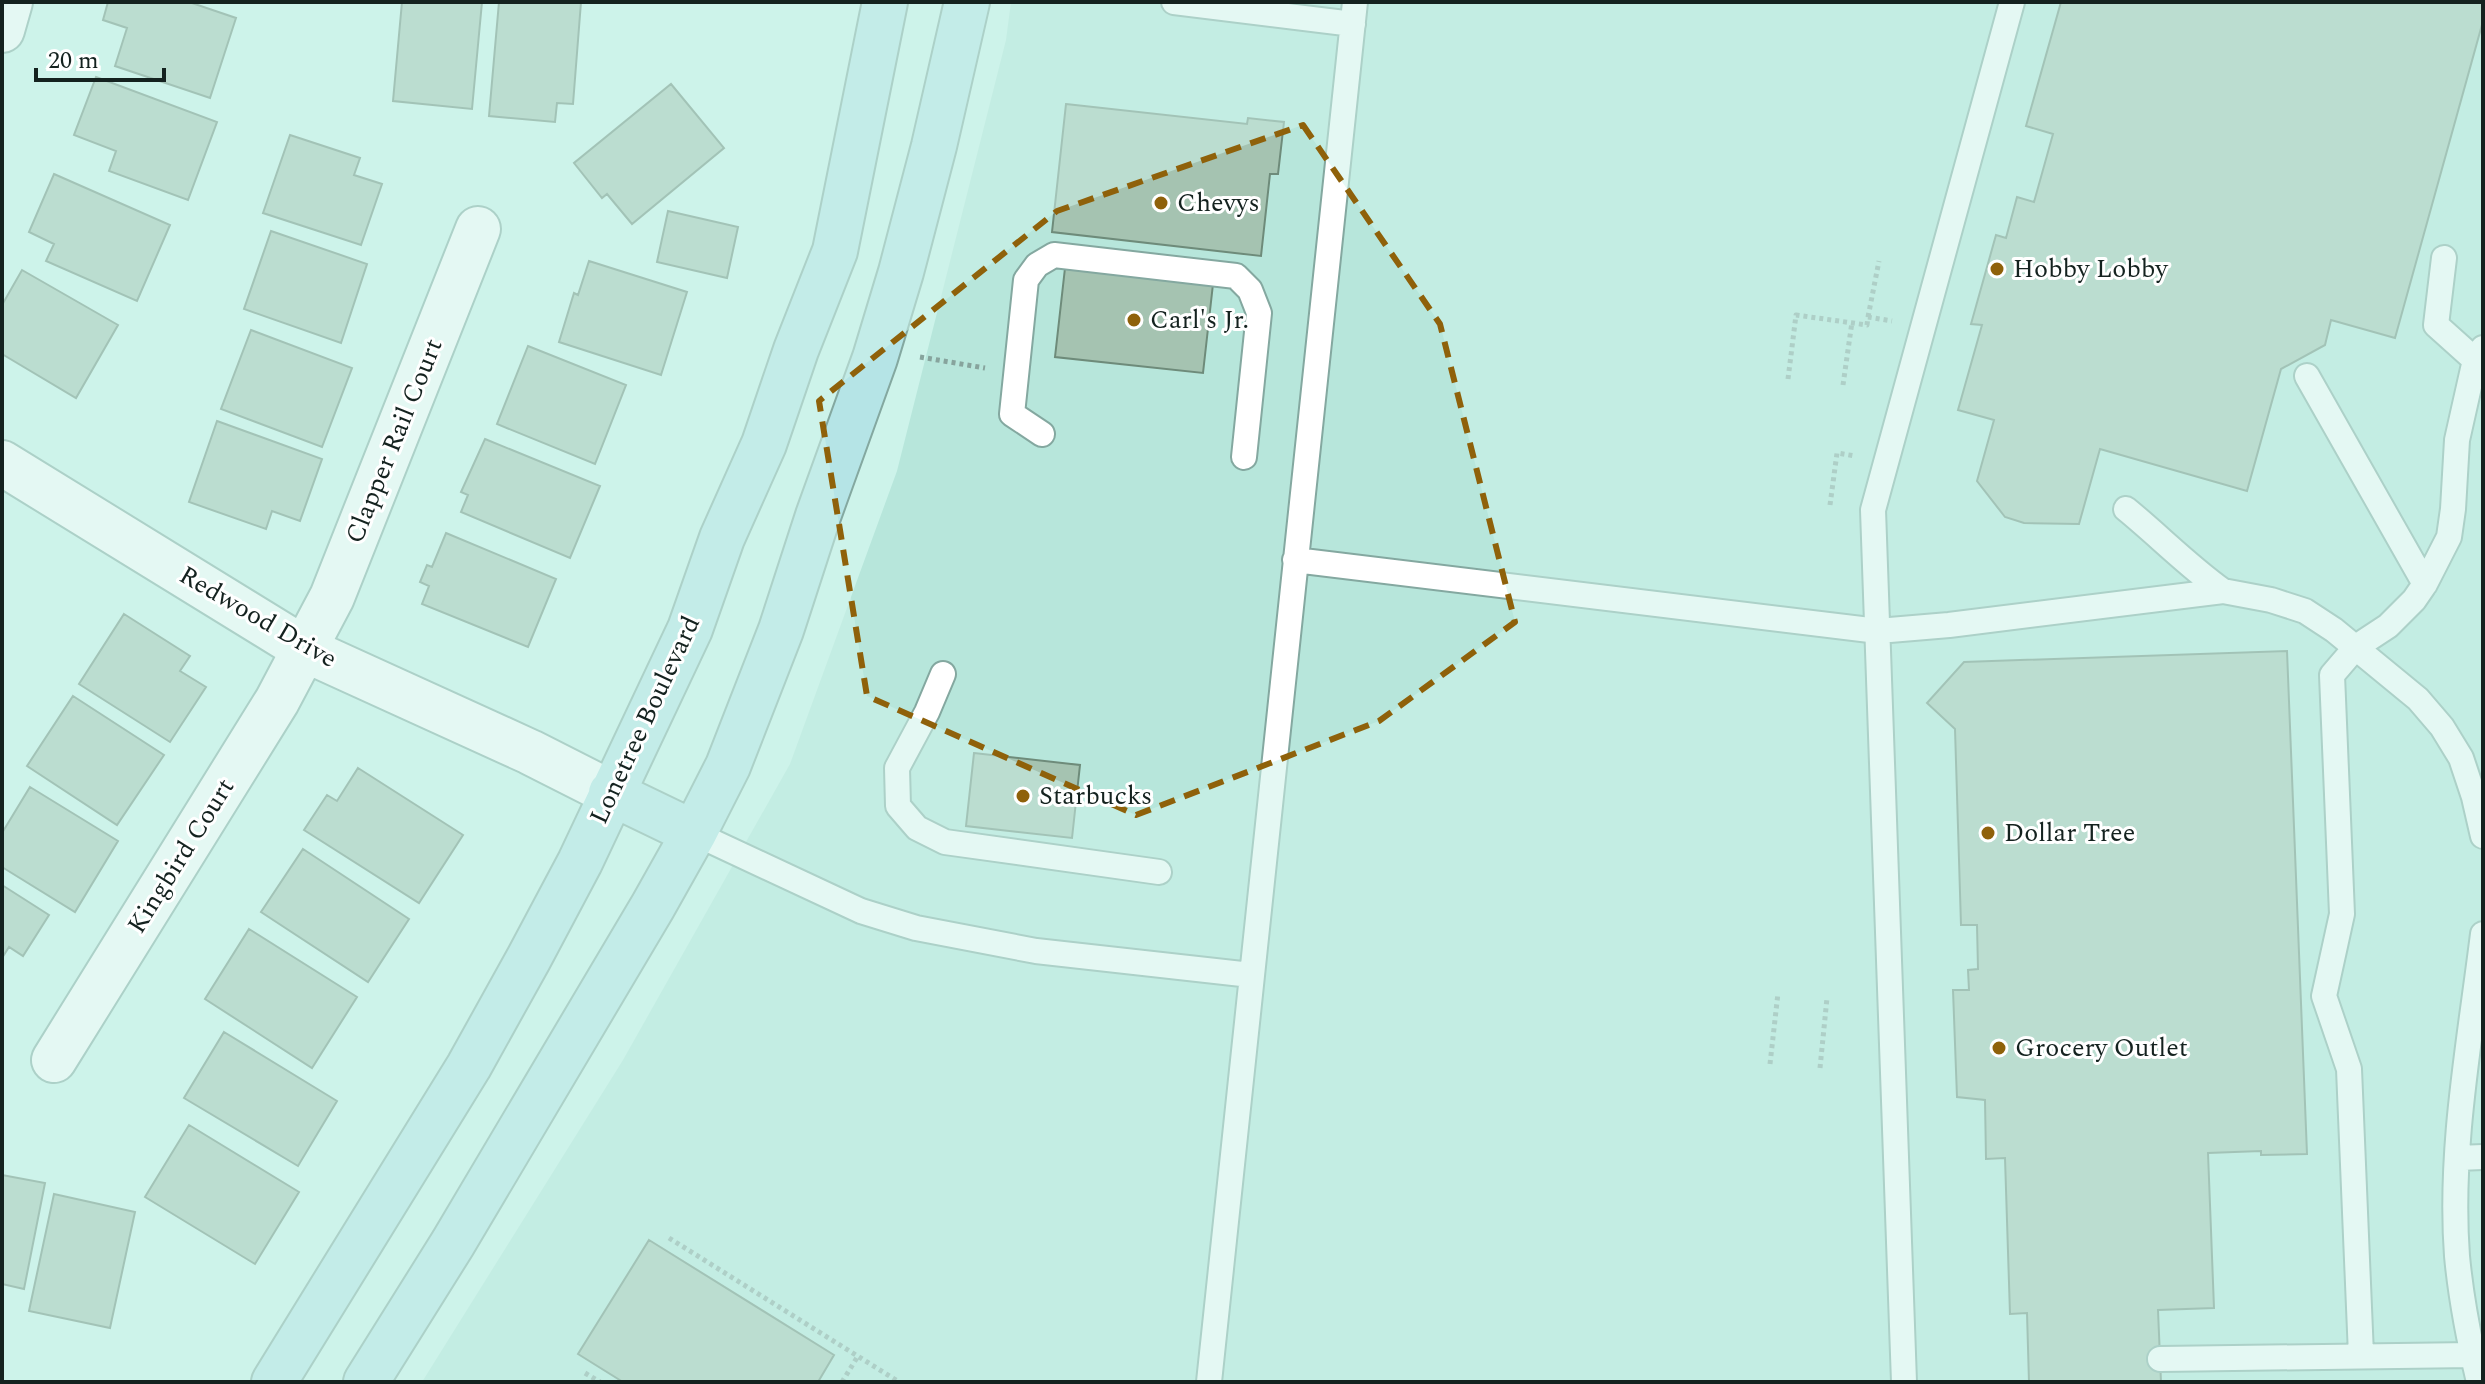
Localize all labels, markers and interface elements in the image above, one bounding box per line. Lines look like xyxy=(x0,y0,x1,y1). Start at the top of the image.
scale bar xyxy=(36,32,164,82)
text: 20 m xyxy=(48,43,99,79)
place label: Chevys xyxy=(1177,183,1260,223)
marker: Chevys xyxy=(1152,194,1170,212)
place label: Hobby Lobby xyxy=(2013,249,2169,289)
marker: Hobby Lobby xyxy=(1988,260,2006,278)
place label: Carl's Jr. xyxy=(1150,300,1249,340)
marker: Carl's Jr. xyxy=(1125,311,1143,329)
street label: Clapper Rail Court xyxy=(335,333,453,549)
street label: Redwood Drive xyxy=(171,555,345,679)
street label: Lonetree Boulevard xyxy=(579,609,711,831)
street label: Kingbird Court xyxy=(117,770,245,942)
place label: Starbucks xyxy=(1039,776,1152,816)
marker: Starbucks xyxy=(1014,787,1032,805)
place label: Dollar Tree xyxy=(2004,813,2135,853)
marker: Dollar Tree xyxy=(1979,824,1997,842)
place label: Grocery Outlet xyxy=(2015,1028,2188,1068)
marker: Grocery Outlet xyxy=(1990,1039,2008,1057)

